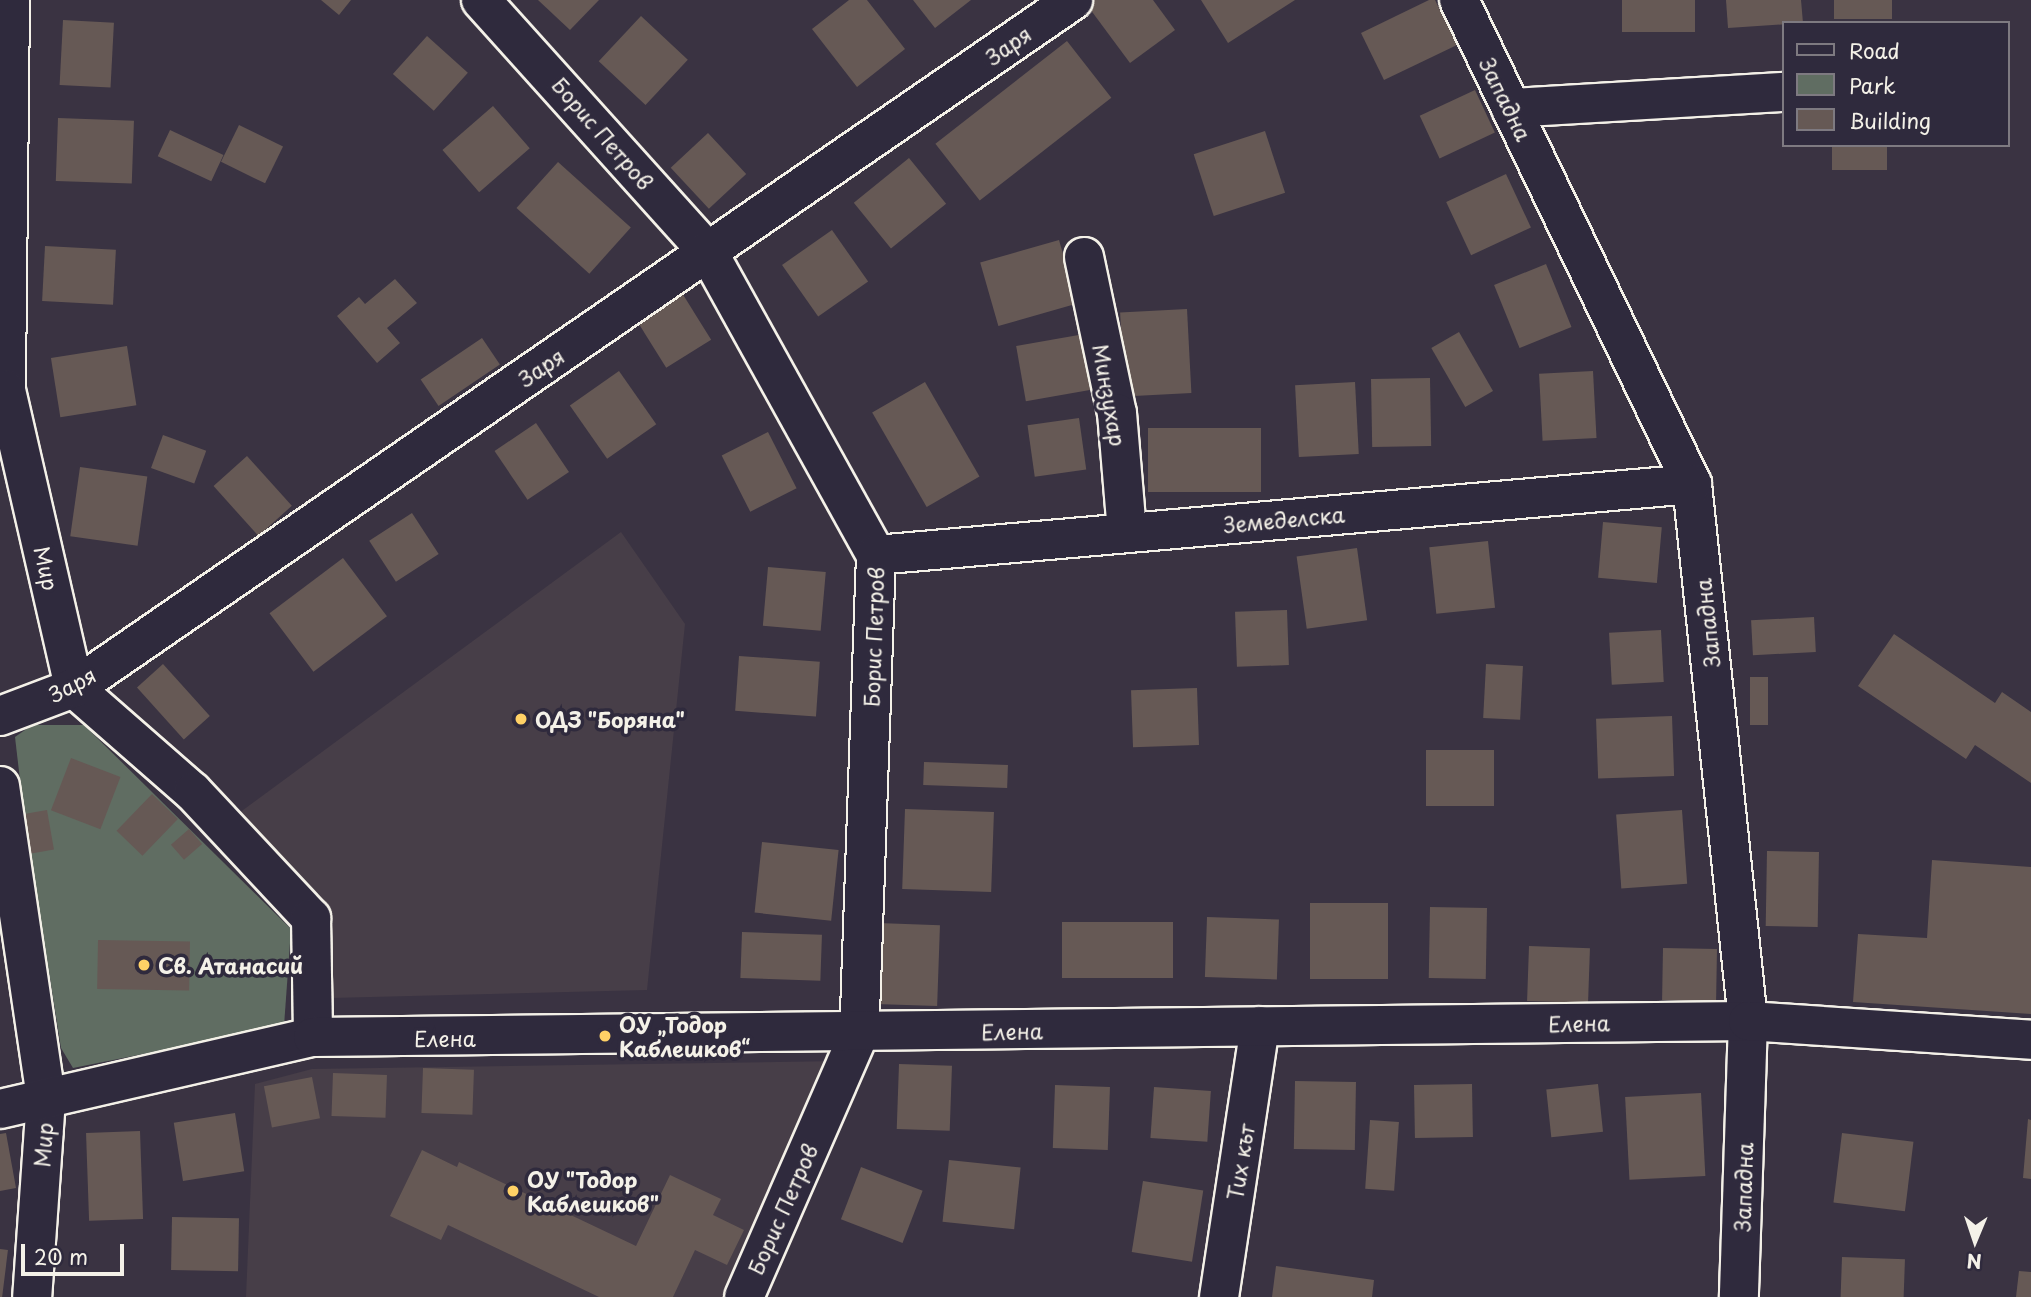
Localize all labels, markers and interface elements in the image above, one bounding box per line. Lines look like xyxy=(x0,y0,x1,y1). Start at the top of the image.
street label: Заря xyxy=(980,20,1036,70)
legend xyxy=(1783,21,2010,147)
text: Road xyxy=(1849,34,1900,66)
street label: Западна xyxy=(1475,53,1537,145)
text: Park xyxy=(1849,69,1896,101)
street label: Борис Петров xyxy=(547,71,659,195)
text: Building xyxy=(1849,104,1931,136)
street label: Минзухар xyxy=(1089,342,1131,448)
street label: Заря xyxy=(513,343,569,391)
street label: Земеделска xyxy=(1222,501,1346,537)
street label: Мир xyxy=(30,543,64,593)
street label: Борис Петров xyxy=(858,565,888,709)
street label: Западна xyxy=(1690,577,1724,669)
street label: Заря xyxy=(44,661,100,707)
place label: ОДЗ "Боряна" xyxy=(535,706,686,732)
marker: ОДЗ "Боряна" xyxy=(513,711,529,727)
place label: Св. Атанасий xyxy=(158,952,304,978)
marker: Св. Атанасий xyxy=(136,957,152,973)
street label: Елена xyxy=(1548,1010,1610,1036)
place label: ОУ „Тодор Каблешков“ xyxy=(619,1011,750,1061)
street label: Елена xyxy=(981,1018,1043,1044)
street label: Елена xyxy=(414,1025,476,1051)
marker: ОУ „Тодор Каблешков“ xyxy=(597,1028,613,1044)
street label: Мир xyxy=(29,1122,57,1168)
street label: Тих кът xyxy=(1222,1122,1258,1202)
street label: Борис Петров xyxy=(741,1139,823,1279)
street label: Западна xyxy=(1729,1142,1757,1232)
place label: ОУ "Тодор Каблешков" xyxy=(527,1166,659,1216)
marker: ОУ "Тодор Каблешков" xyxy=(505,1183,521,1199)
north arrow xyxy=(1940,1206,2010,1276)
scale bar xyxy=(24,1230,128,1274)
text: 20 m xyxy=(34,1240,88,1272)
text: N xyxy=(1966,1248,1982,1276)

